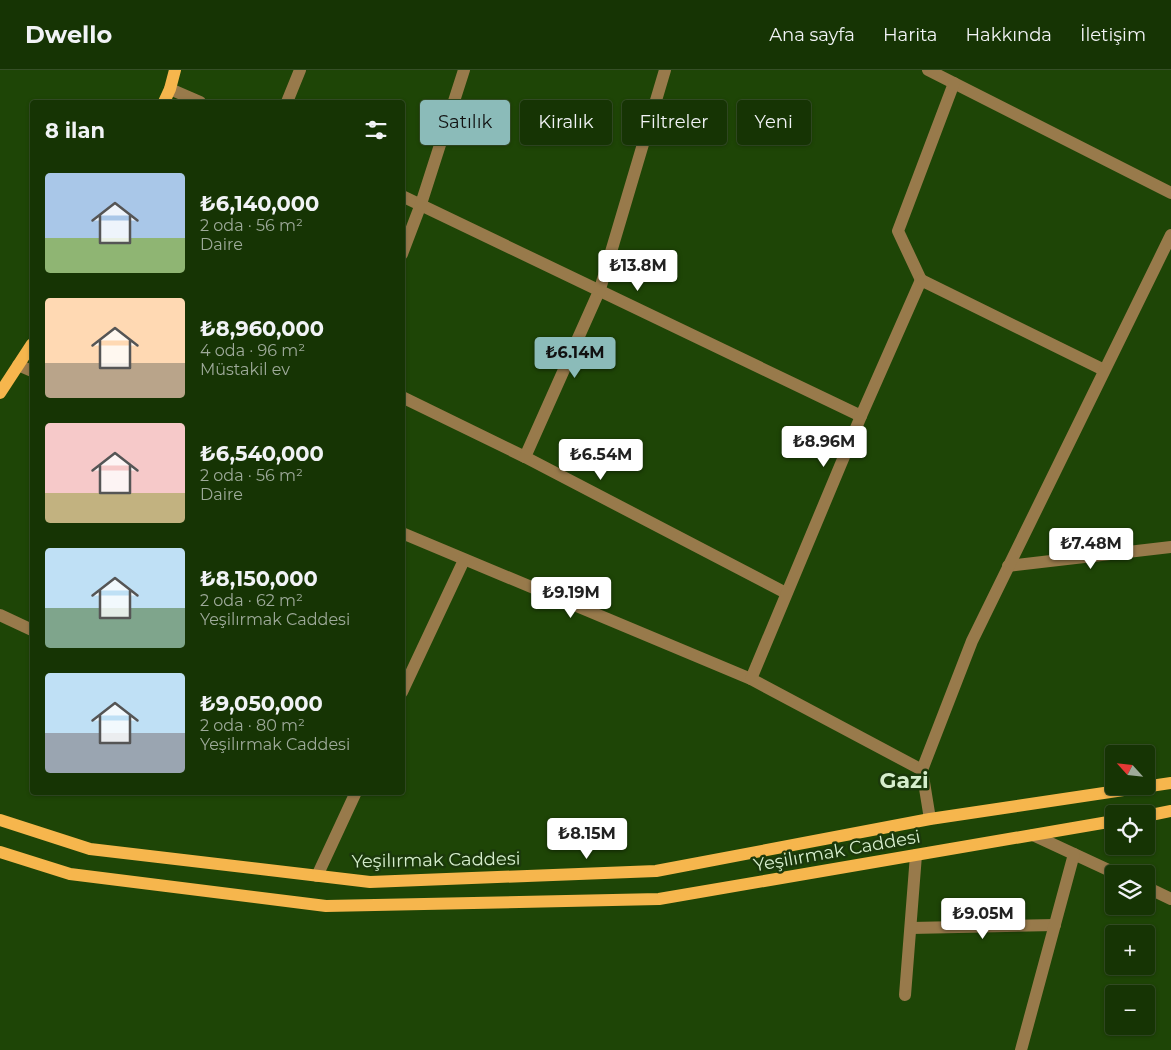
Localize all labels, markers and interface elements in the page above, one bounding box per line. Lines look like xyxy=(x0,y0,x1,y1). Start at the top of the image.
text: Dwello xyxy=(25,20,112,49)
text: Ana sayfa xyxy=(769,24,855,46)
text: Harita xyxy=(883,24,937,46)
text: Hakkında xyxy=(965,24,1052,46)
text: İletişim xyxy=(1080,24,1146,46)
chip: Satılık xyxy=(420,100,510,145)
chip: Kiralık xyxy=(520,100,612,145)
chip: Filtreler xyxy=(622,100,727,145)
chip: Yeni xyxy=(737,100,811,145)
icon: filters xyxy=(362,116,390,144)
text: 8 ilan xyxy=(45,118,105,143)
text: ₺6,140,000 xyxy=(200,191,319,216)
icon: home xyxy=(85,193,145,253)
text: 2 oda · 56 m² xyxy=(200,216,303,235)
text: Daire xyxy=(200,235,243,254)
pin: ₺13.8M xyxy=(597,250,679,292)
text: ₺13.8M xyxy=(609,256,667,275)
text: ₺8,960,000 xyxy=(200,316,324,341)
icon: home xyxy=(85,318,145,378)
pin: ₺6.14M xyxy=(534,336,616,379)
text: 4 oda · 96 m² xyxy=(200,341,305,360)
text: ₺6.14M xyxy=(546,343,604,362)
text: Müstakil ev xyxy=(200,360,290,379)
pin: ₺8.96M xyxy=(783,426,865,468)
text: ₺8.96M xyxy=(793,432,855,451)
pin: ₺6.54M xyxy=(560,438,642,481)
text: ₺6,540,000 xyxy=(200,441,324,466)
icon: home xyxy=(85,443,145,503)
text: ₺6.54M xyxy=(570,445,632,464)
text: 2 oda · 56 m² xyxy=(200,466,303,485)
text: Daire xyxy=(200,485,243,504)
pin: ₺7.48M xyxy=(1050,528,1132,570)
text: ₺7.48M xyxy=(1060,534,1122,553)
text: ₺8,150,000 xyxy=(200,566,318,591)
icon: home xyxy=(85,568,145,628)
pin: ₺9.19M xyxy=(530,576,612,619)
text: ₺9.19M xyxy=(542,583,600,602)
text: 2 oda · 62 m² xyxy=(200,591,303,610)
text: Yeşilırmak Caddesi xyxy=(200,610,350,629)
text: ₺9,050,000 xyxy=(200,691,323,716)
icon: home xyxy=(85,693,145,753)
text: 2 oda · 80 m² xyxy=(200,716,305,735)
text: Yeşilırmak Caddesi xyxy=(200,735,350,754)
north arrow xyxy=(1105,745,1155,795)
map controls xyxy=(1105,745,1155,1035)
district label: Gazi xyxy=(879,767,929,794)
button: locate xyxy=(1105,805,1155,855)
pin: ₺8.15M xyxy=(546,818,628,860)
text: ₺8.15M xyxy=(558,824,616,843)
street label: Yeşilırmak Caddesi xyxy=(752,825,922,877)
street label: Yeşilırmak Caddesi xyxy=(351,848,521,872)
button: layers xyxy=(1105,865,1155,915)
pin: ₺9.05M xyxy=(942,898,1024,940)
text: ₺9.05M xyxy=(952,904,1014,923)
button: + xyxy=(1105,925,1155,975)
button: − xyxy=(1105,985,1155,1035)

